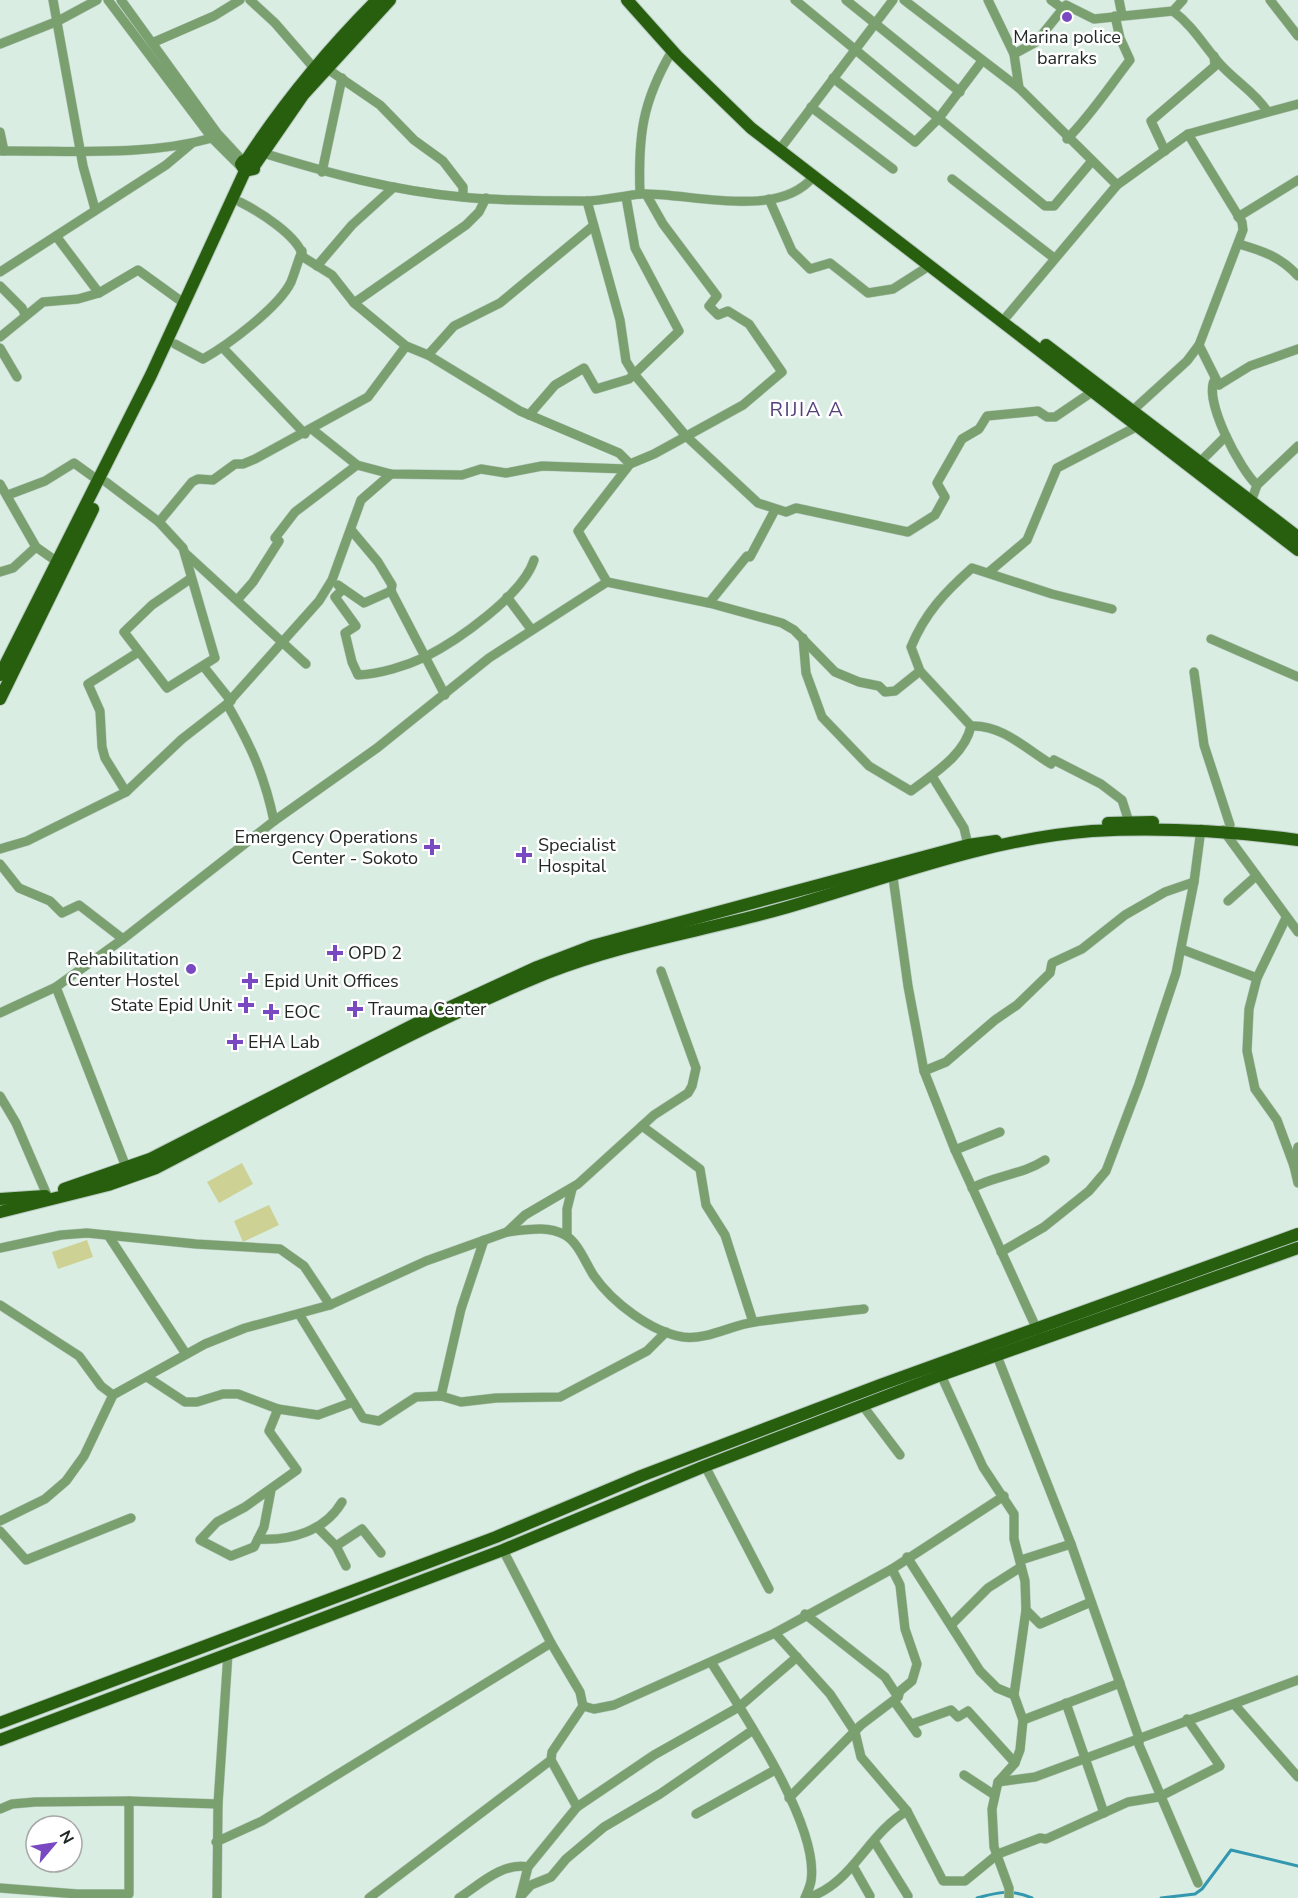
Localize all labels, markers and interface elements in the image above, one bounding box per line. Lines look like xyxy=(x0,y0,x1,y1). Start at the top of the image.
marker: Marina police barraks xyxy=(1060,10,1074,24)
place label: Marina police barraks xyxy=(1013,25,1121,70)
district label: RIJIA A xyxy=(770,396,844,423)
place label: Emergency Operations Center - Sokoto xyxy=(234,825,418,870)
place label: Specialist Hospital xyxy=(538,833,616,878)
marker: Emergency Operations Center - Sokoto xyxy=(423,838,441,856)
marker: Specialist Hospital xyxy=(515,846,533,864)
place label: OPD 2 xyxy=(348,941,402,965)
marker: OPD 2 xyxy=(326,944,344,962)
place label: Rehabilitation Center Hostel xyxy=(67,947,180,992)
marker: Rehabilitation Center Hostel xyxy=(184,962,198,976)
place label: Epid Unit Offices xyxy=(264,969,399,993)
marker: Epid Unit Offices xyxy=(241,972,259,990)
place label: State Epid Unit xyxy=(111,993,233,1017)
marker: State Epid Unit xyxy=(237,996,255,1014)
place label: Trauma Center xyxy=(368,997,487,1021)
place label: EOC xyxy=(284,1000,320,1024)
marker: Trauma Center xyxy=(346,1000,364,1018)
marker: EOC xyxy=(262,1003,280,1021)
place label: EHA Lab xyxy=(248,1030,320,1054)
marker: EHA Lab xyxy=(226,1033,244,1051)
north arrow xyxy=(24,1814,84,1874)
text: N xyxy=(54,1827,79,1848)

